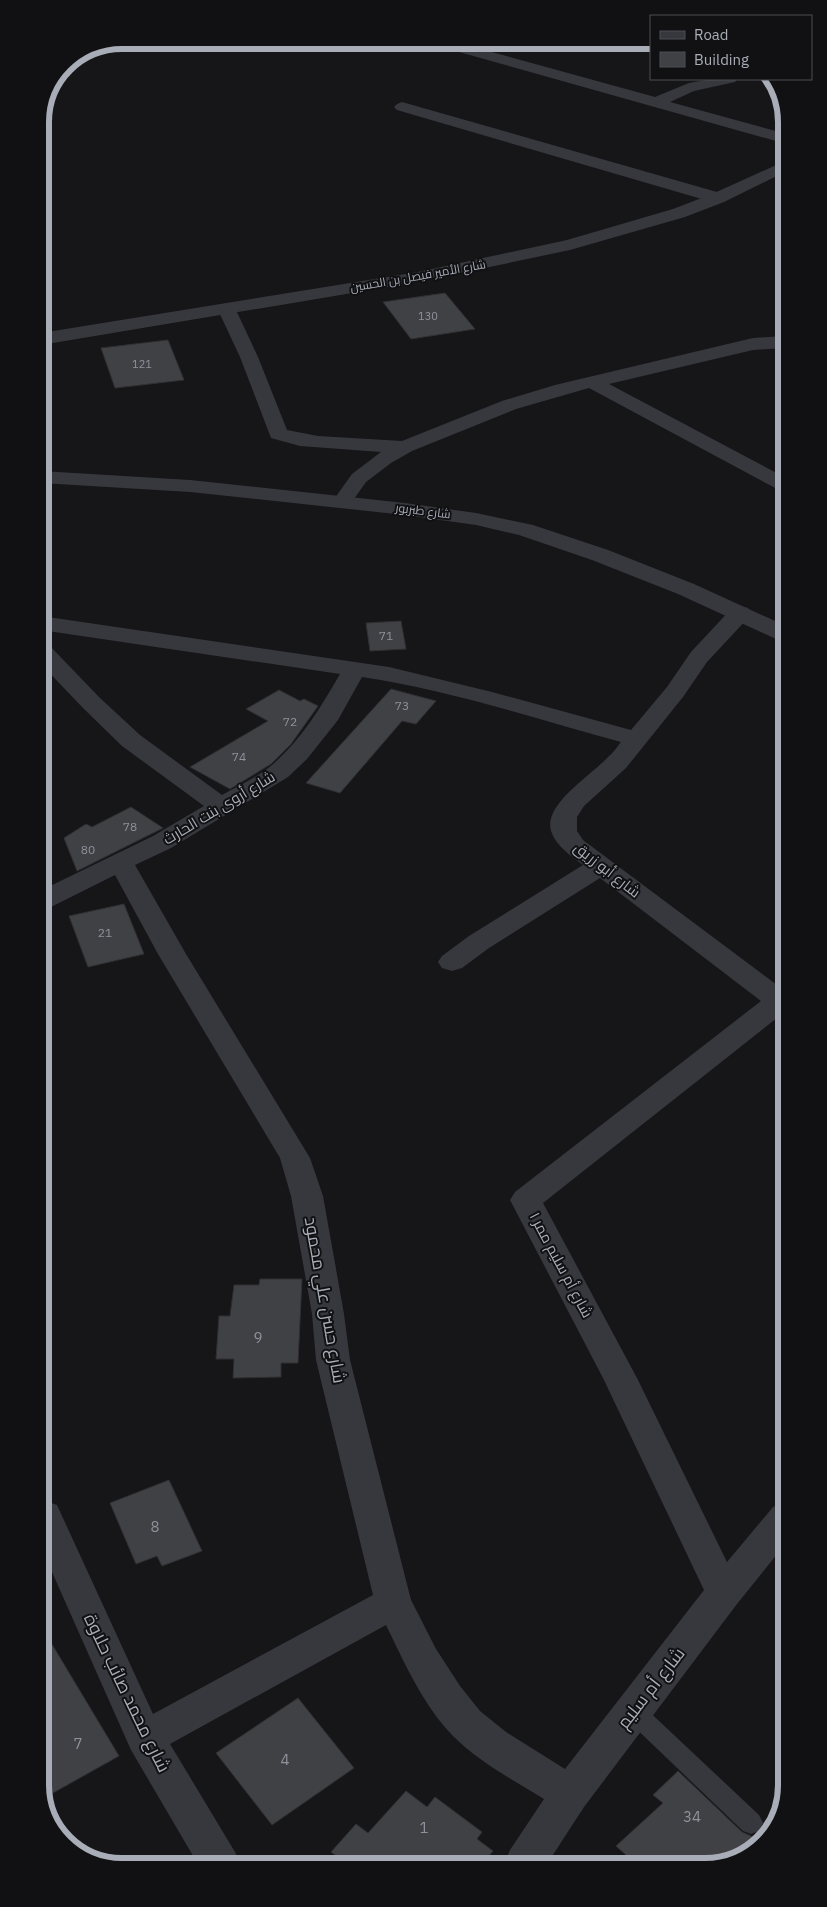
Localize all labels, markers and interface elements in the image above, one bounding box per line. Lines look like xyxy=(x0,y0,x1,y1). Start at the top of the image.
legend xyxy=(650,15,812,80)
text: Road xyxy=(694,25,729,44)
text: Building xyxy=(694,50,749,69)
street label: شارع الأمير فيصل بن الحسين xyxy=(349,256,487,296)
house number: 130 xyxy=(418,309,438,323)
house number: 121 xyxy=(132,357,152,371)
street label: شارع طبربور xyxy=(394,500,452,522)
house number: 71 xyxy=(379,628,393,643)
house number: 73 xyxy=(395,698,409,713)
house number: 72 xyxy=(283,714,297,729)
house number: 74 xyxy=(232,749,246,764)
street label: شارع أروى بنت الحارث xyxy=(159,767,279,850)
house number: 78 xyxy=(123,819,137,834)
street label: شارع أبو زريق xyxy=(569,838,644,903)
house number: 80 xyxy=(81,842,95,857)
house number: 21 xyxy=(98,925,112,940)
street label: شارع أم سليم ممر ١ xyxy=(524,1209,597,1322)
street label: شارع حسن علي محمود xyxy=(297,1215,351,1385)
house number: 9 xyxy=(253,1328,263,1347)
house number: 8 xyxy=(150,1517,160,1536)
street label: شارع محمد صائب حلاوة xyxy=(78,1610,176,1776)
street label: شارع أم سليم xyxy=(612,1642,690,1734)
house number: 7 xyxy=(73,1734,83,1753)
house number: 4 xyxy=(280,1750,290,1769)
house number: 34 xyxy=(683,1807,701,1826)
house number: 1 xyxy=(419,1818,429,1837)

